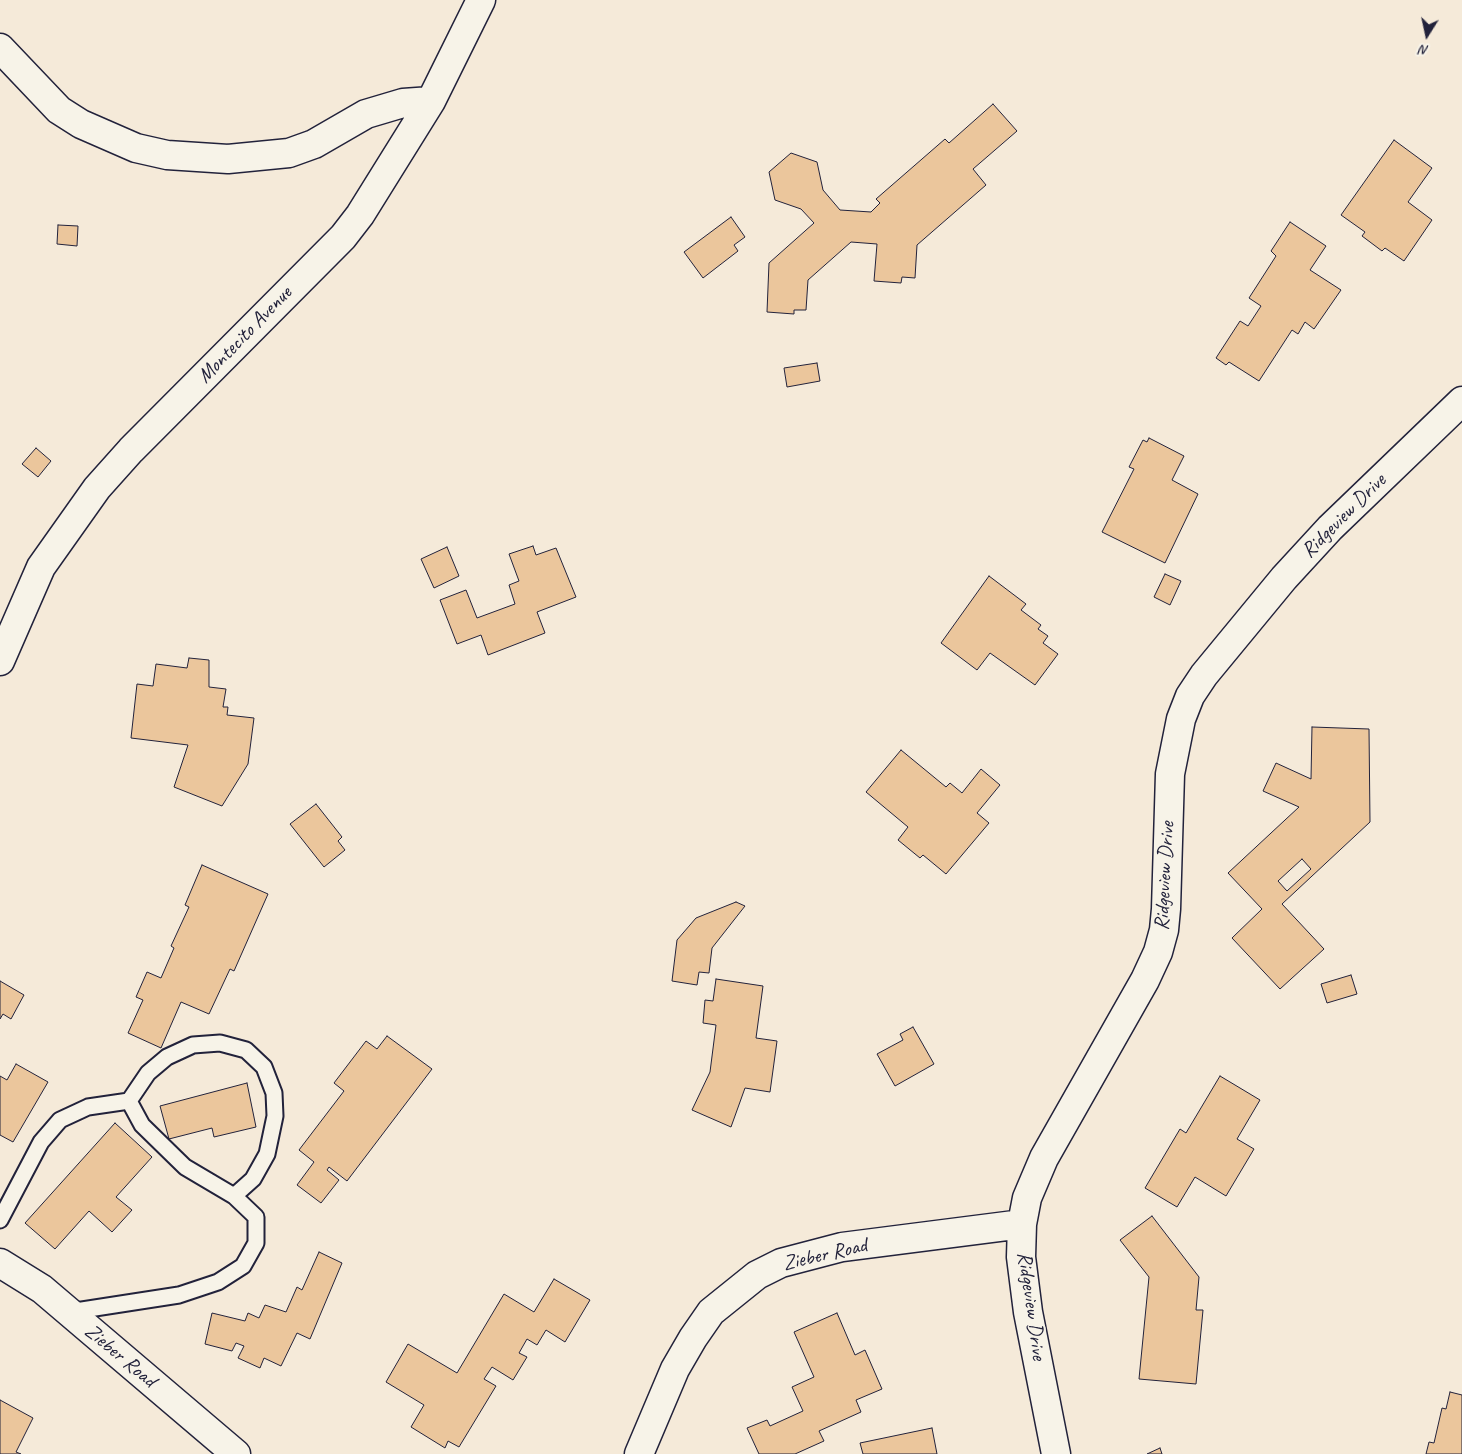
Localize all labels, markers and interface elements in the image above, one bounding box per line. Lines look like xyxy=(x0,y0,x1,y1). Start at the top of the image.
north arrow xyxy=(1402,10,1452,60)
text: N xyxy=(1419,41,1430,59)
street label: Montecito Avenue xyxy=(192,281,298,389)
street label: Ridgeview Drive xyxy=(1297,469,1391,563)
street label: Ridgeview Drive xyxy=(1150,821,1180,931)
street label: Zieber Road xyxy=(781,1233,869,1277)
street label: Ridgeview Drive xyxy=(1011,1250,1051,1362)
street label: Zieber Road xyxy=(79,1319,161,1393)

